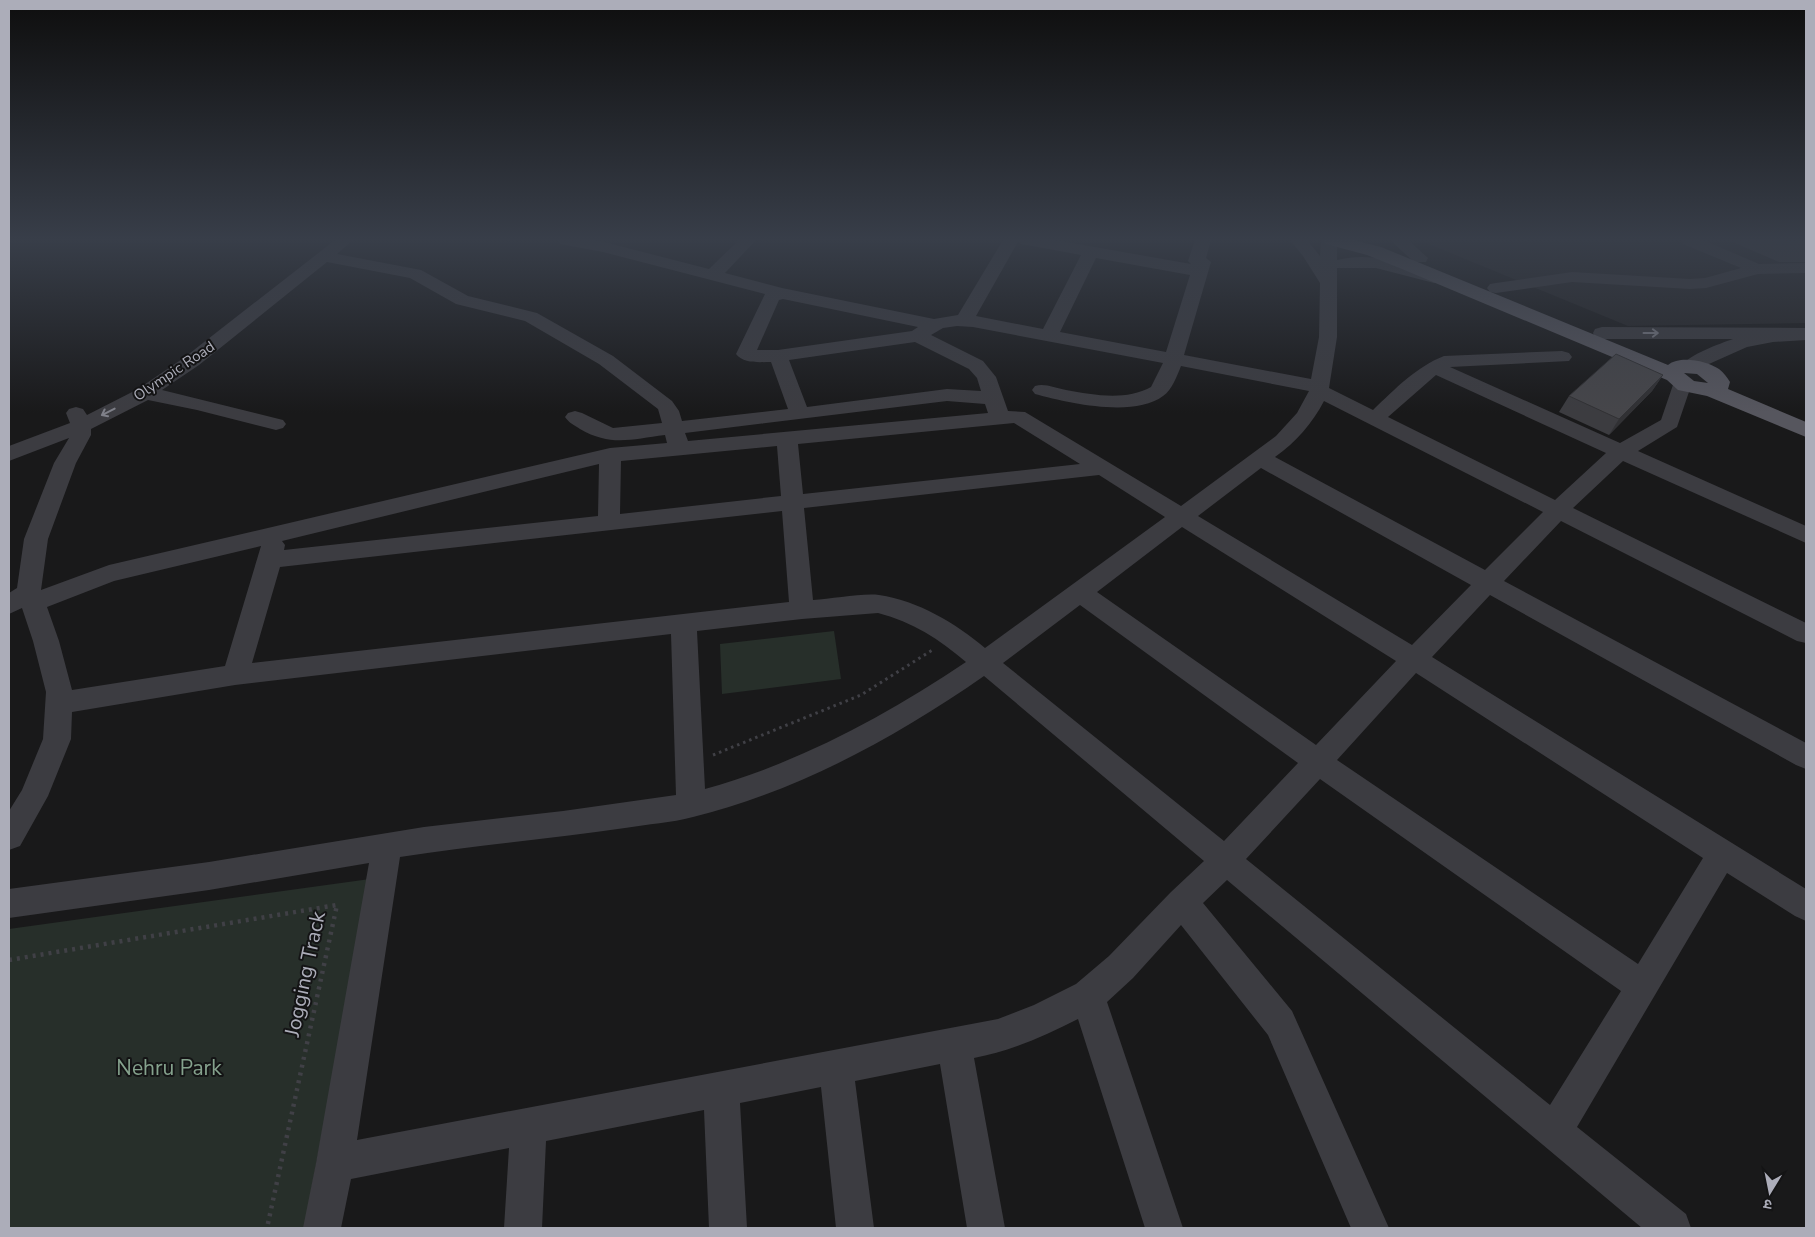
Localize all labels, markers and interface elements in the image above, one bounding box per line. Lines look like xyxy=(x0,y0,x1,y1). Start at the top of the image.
one-way arrow xyxy=(1642,328,1658,338)
street label: Olympic Road xyxy=(129,336,219,406)
one-way arrow xyxy=(101,408,116,417)
street label: Jogging Track xyxy=(278,908,332,1040)
park label: Nehru Park xyxy=(116,1054,222,1082)
north arrow xyxy=(1745,1167,1795,1217)
text: उ xyxy=(1761,1194,1774,1214)

